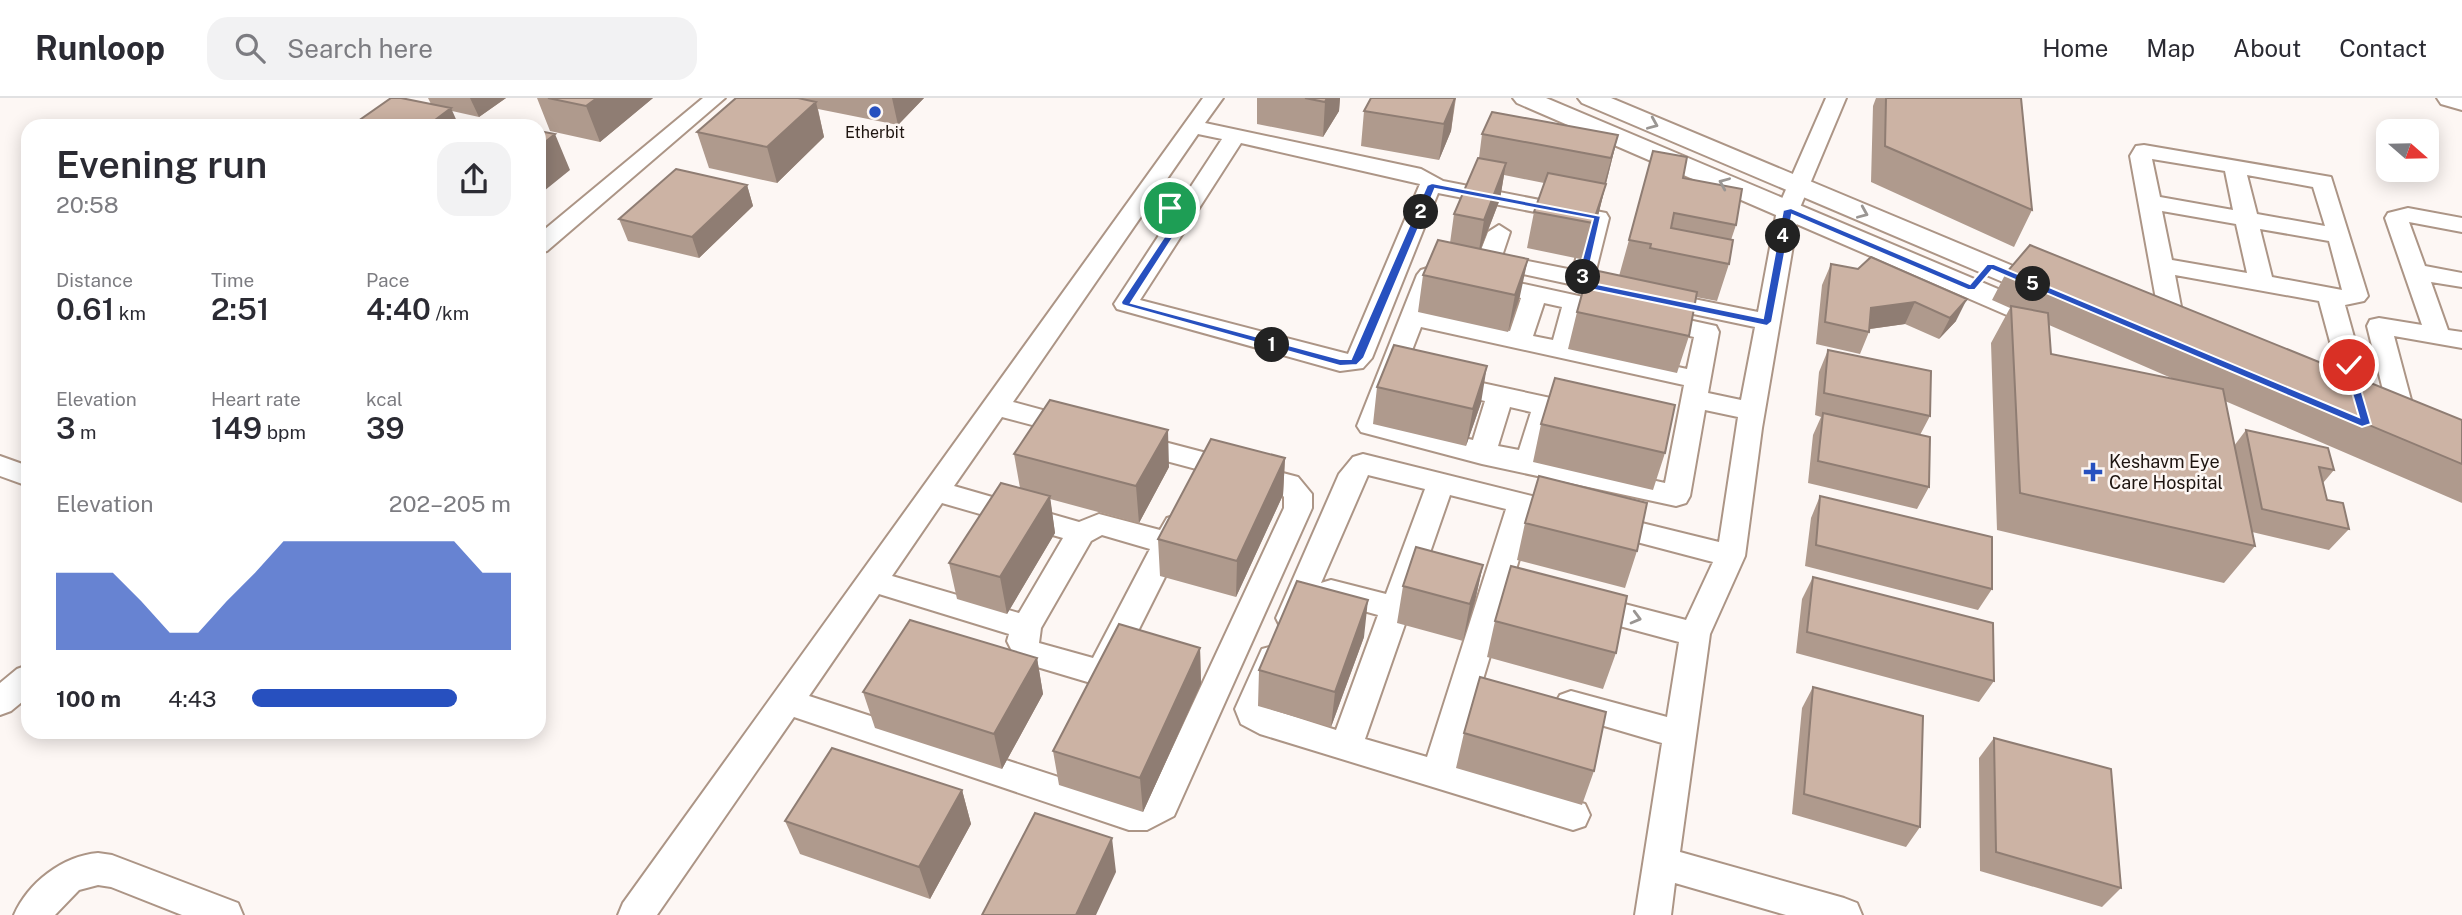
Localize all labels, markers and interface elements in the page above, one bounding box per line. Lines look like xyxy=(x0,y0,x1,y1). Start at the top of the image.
search box xyxy=(207,17,697,80)
text: Runloop xyxy=(35,29,165,67)
icon: search xyxy=(231,29,269,67)
text: Search here xyxy=(287,33,433,64)
text: Home xyxy=(2042,34,2108,62)
text: Map xyxy=(2146,34,2195,62)
text: About xyxy=(2233,34,2301,62)
text: Contact xyxy=(2339,34,2427,62)
marker: Etherbit xyxy=(867,104,883,120)
one-way arrow xyxy=(1646,116,1658,130)
north arrow xyxy=(2376,119,2440,182)
map controls xyxy=(2376,119,2439,182)
place label: Etherbit xyxy=(845,123,905,142)
text: Evening run xyxy=(56,142,267,187)
button: share xyxy=(437,142,511,216)
one-way arrow xyxy=(1719,177,1732,191)
pin xyxy=(1140,178,1200,238)
icon: arrive xyxy=(1151,189,1189,227)
text: 20:58 xyxy=(56,191,119,218)
pin: 2 xyxy=(1404,194,1438,230)
text: 2 xyxy=(1414,200,1427,222)
one-way arrow xyxy=(1856,204,1868,218)
pin: 4 xyxy=(1766,218,1800,254)
text: 4 xyxy=(1776,224,1789,246)
pin: 3 xyxy=(1566,260,1600,294)
text: 3 xyxy=(1576,265,1589,287)
pin: 5 xyxy=(2016,266,2050,302)
text: Distance xyxy=(56,269,133,291)
text: Time xyxy=(211,269,254,291)
text: Pace xyxy=(366,269,409,291)
text: 5 xyxy=(2026,272,2039,294)
text: 0.61 xyxy=(56,291,114,327)
text: 2:51 xyxy=(211,291,269,327)
text: 4:40 xyxy=(366,291,431,327)
text: km xyxy=(114,302,146,324)
text: /km xyxy=(431,302,469,324)
pin: 1 xyxy=(1254,328,1290,362)
text: 1 xyxy=(1267,333,1276,355)
pin xyxy=(2319,335,2379,395)
icon: check xyxy=(2330,346,2368,384)
text: Elevation xyxy=(56,388,137,410)
text: Heart rate xyxy=(211,388,301,410)
text: kcal xyxy=(366,388,403,410)
text: 3 xyxy=(56,410,75,446)
text: 149 xyxy=(211,410,262,446)
text: 39 xyxy=(366,410,405,446)
text: m xyxy=(75,421,97,443)
text: bpm xyxy=(262,421,306,443)
place label: Keshavm Eye Care Hospital xyxy=(2109,451,2223,493)
marker: Keshavm Eye Care Hospital xyxy=(2083,462,2103,482)
text: Elevation xyxy=(56,490,154,517)
text: 202–205 m xyxy=(389,490,511,517)
one-way arrow xyxy=(1630,610,1642,625)
text: 100 m xyxy=(56,685,121,712)
text: 4:43 xyxy=(168,685,216,712)

